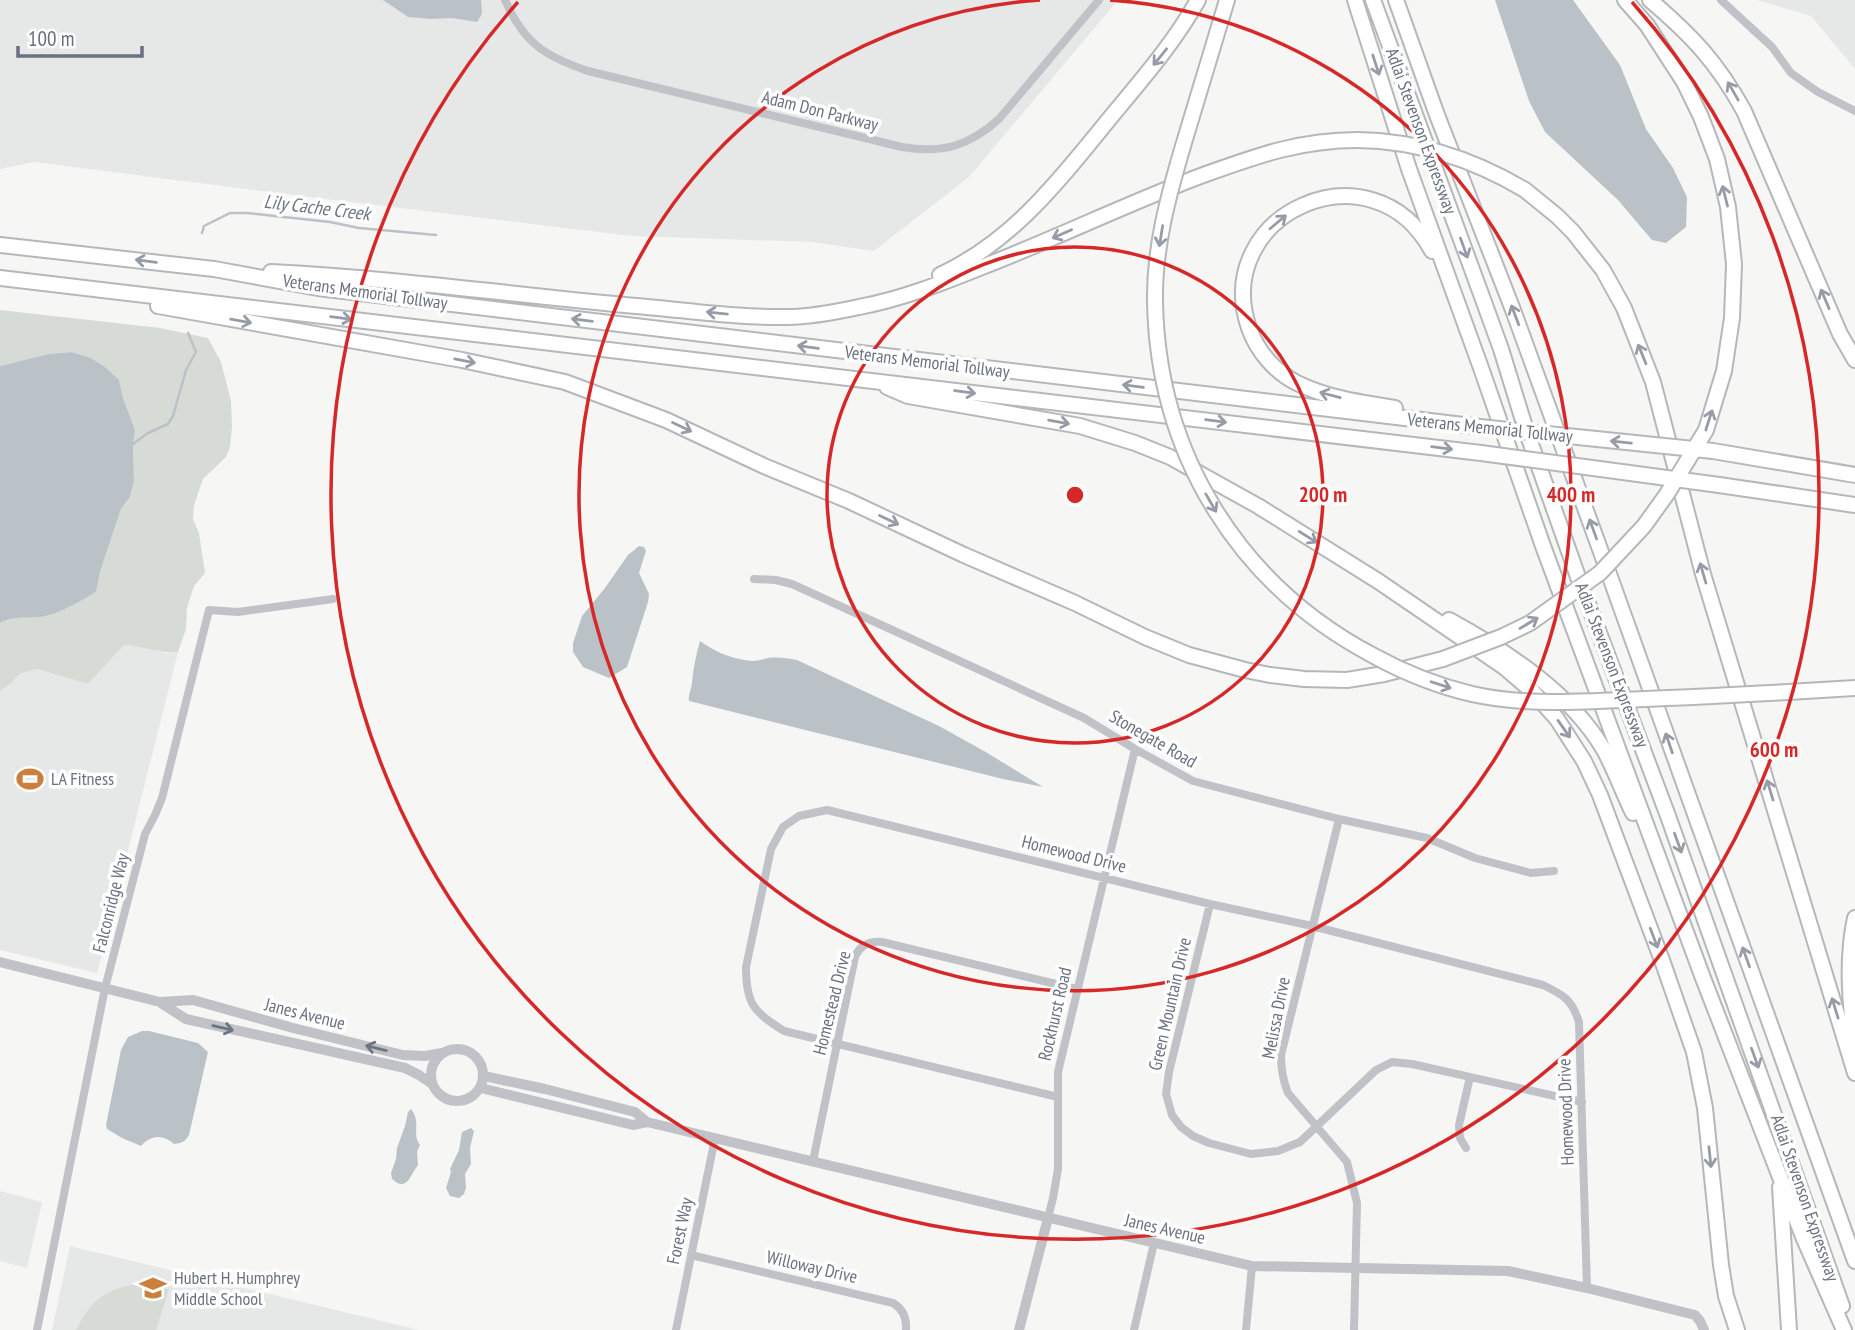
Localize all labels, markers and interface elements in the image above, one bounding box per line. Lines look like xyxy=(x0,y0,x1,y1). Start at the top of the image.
scale bar xyxy=(18,14,142,58)
text: 100 m xyxy=(28,25,74,52)
street label: Adlai Stevenson Expressway xyxy=(1381,45,1462,217)
one-way arrow xyxy=(1153,47,1168,65)
one-way arrow xyxy=(1370,54,1383,76)
one-way arrow xyxy=(1725,81,1739,101)
street label: Adam Don Parkway xyxy=(759,85,881,136)
one-way arrow xyxy=(1718,185,1732,208)
water label: Lily Cache Creek xyxy=(263,189,374,226)
one-way arrow xyxy=(1269,214,1287,229)
one-way arrow xyxy=(1154,224,1167,247)
one-way arrow xyxy=(1052,228,1073,241)
one-way arrow xyxy=(1459,236,1471,258)
one-way arrow xyxy=(135,255,158,268)
street label: Veterans Memorial Tollway xyxy=(280,268,449,314)
one-way arrow xyxy=(1817,289,1830,310)
one-way arrow xyxy=(1508,305,1520,327)
one-way arrow xyxy=(706,306,729,319)
one-way arrow xyxy=(329,312,351,325)
one-way arrow xyxy=(571,313,594,326)
one-way arrow xyxy=(229,315,252,328)
street label: Veterans Memorial Tollway xyxy=(842,340,1011,383)
one-way arrow xyxy=(797,341,820,354)
one-way arrow xyxy=(1635,343,1648,365)
one-way arrow xyxy=(453,354,476,368)
one-way arrow xyxy=(1122,379,1144,392)
one-way arrow xyxy=(954,385,976,398)
one-way arrow xyxy=(1319,387,1341,400)
street label: Veterans Memorial Tollway xyxy=(1405,407,1574,448)
one-way arrow xyxy=(1703,409,1716,431)
one-way arrow xyxy=(1204,415,1226,428)
one-way arrow xyxy=(1047,416,1070,430)
one-way arrow xyxy=(671,421,692,435)
one-way arrow xyxy=(1610,435,1633,448)
one-way arrow xyxy=(1430,441,1452,454)
text: 200 m xyxy=(1299,481,1347,508)
text: 400 m xyxy=(1547,481,1595,508)
centre of rings xyxy=(1063,483,1087,507)
one-way arrow xyxy=(1204,492,1218,512)
one-way arrow xyxy=(878,514,899,528)
one-way arrow xyxy=(1586,518,1598,540)
one-way arrow xyxy=(1297,531,1317,545)
one-way arrow xyxy=(1696,562,1709,584)
street label: Adlai Stevenson Expressway xyxy=(1570,579,1655,751)
one-way arrow xyxy=(1518,616,1538,630)
one-way arrow xyxy=(1430,680,1452,693)
street label: Stonegate Road xyxy=(1105,704,1201,773)
one-way arrow xyxy=(1557,719,1571,738)
one-way arrow xyxy=(1662,733,1674,755)
text: 600 m xyxy=(1750,736,1798,763)
sports icon: LA Fitness xyxy=(15,764,45,794)
place label: LA Fitness xyxy=(51,767,114,790)
one-way arrow xyxy=(1762,779,1775,801)
street label: Homewood Drive xyxy=(1020,829,1129,878)
one-way arrow xyxy=(1673,832,1686,854)
street label: Falconridge Way xyxy=(87,851,134,955)
one-way arrow xyxy=(1648,926,1661,948)
street label: Green Mountain Drive xyxy=(1143,935,1196,1073)
one-way arrow xyxy=(1739,947,1751,969)
street label: Homestead Drive xyxy=(807,948,856,1057)
street label: Rockhurst Road xyxy=(1033,965,1076,1063)
street label: Melissa Drive xyxy=(1256,975,1295,1061)
street label: Janes Avenue xyxy=(262,992,348,1035)
one-way arrow xyxy=(1828,997,1841,1019)
one-way arrow xyxy=(211,1021,234,1035)
one-way arrow xyxy=(365,1041,387,1054)
one-way arrow xyxy=(1750,1046,1762,1068)
street label: Homewood Drive xyxy=(1552,1058,1579,1166)
street label: Adlai Stevenson Expressway xyxy=(1766,1111,1845,1285)
one-way arrow xyxy=(1703,1145,1716,1168)
street label: Forest Way xyxy=(661,1195,698,1266)
street label: Janes Avenue xyxy=(1122,1208,1208,1249)
street label: Willoway Drive xyxy=(764,1245,860,1288)
place label: Hubert H. Humphrey Middle School xyxy=(174,1266,300,1310)
school or university icon: Hubert H. Humphrey Middle School xyxy=(138,1273,168,1303)

